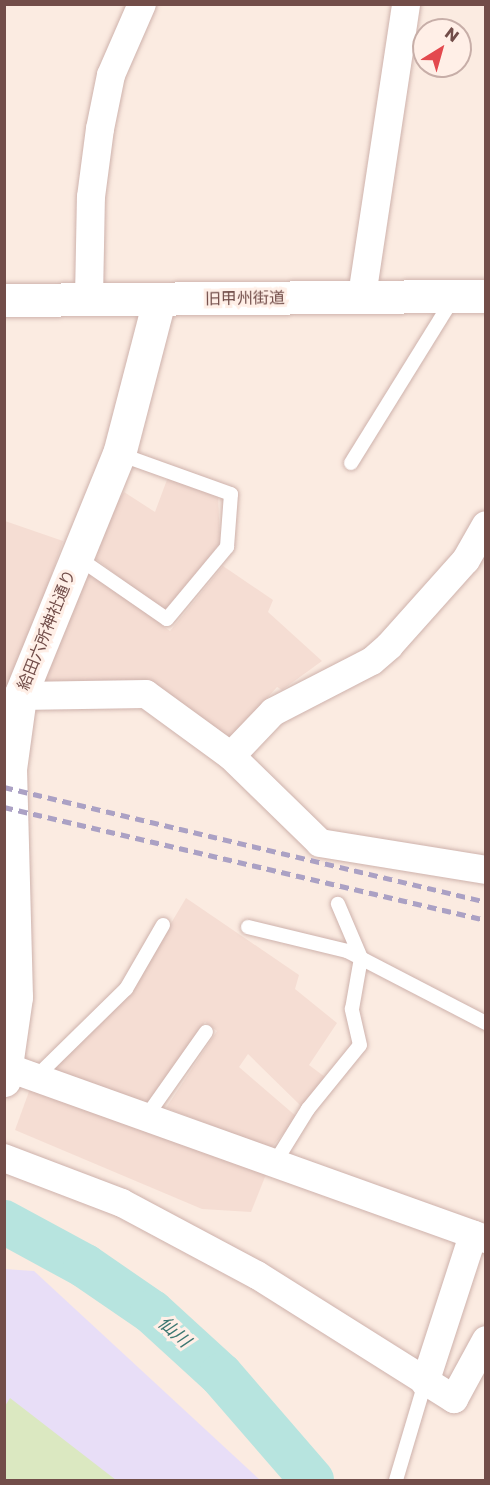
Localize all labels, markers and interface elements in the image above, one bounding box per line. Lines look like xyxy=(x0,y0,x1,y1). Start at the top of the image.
north arrow xyxy=(412,18,472,78)
text: N xyxy=(440,22,464,48)
street label: 旧甲州街道 xyxy=(205,289,285,309)
street label: 給田六所神社通り xyxy=(14,567,80,693)
water label: 仙川 xyxy=(153,1312,195,1352)

